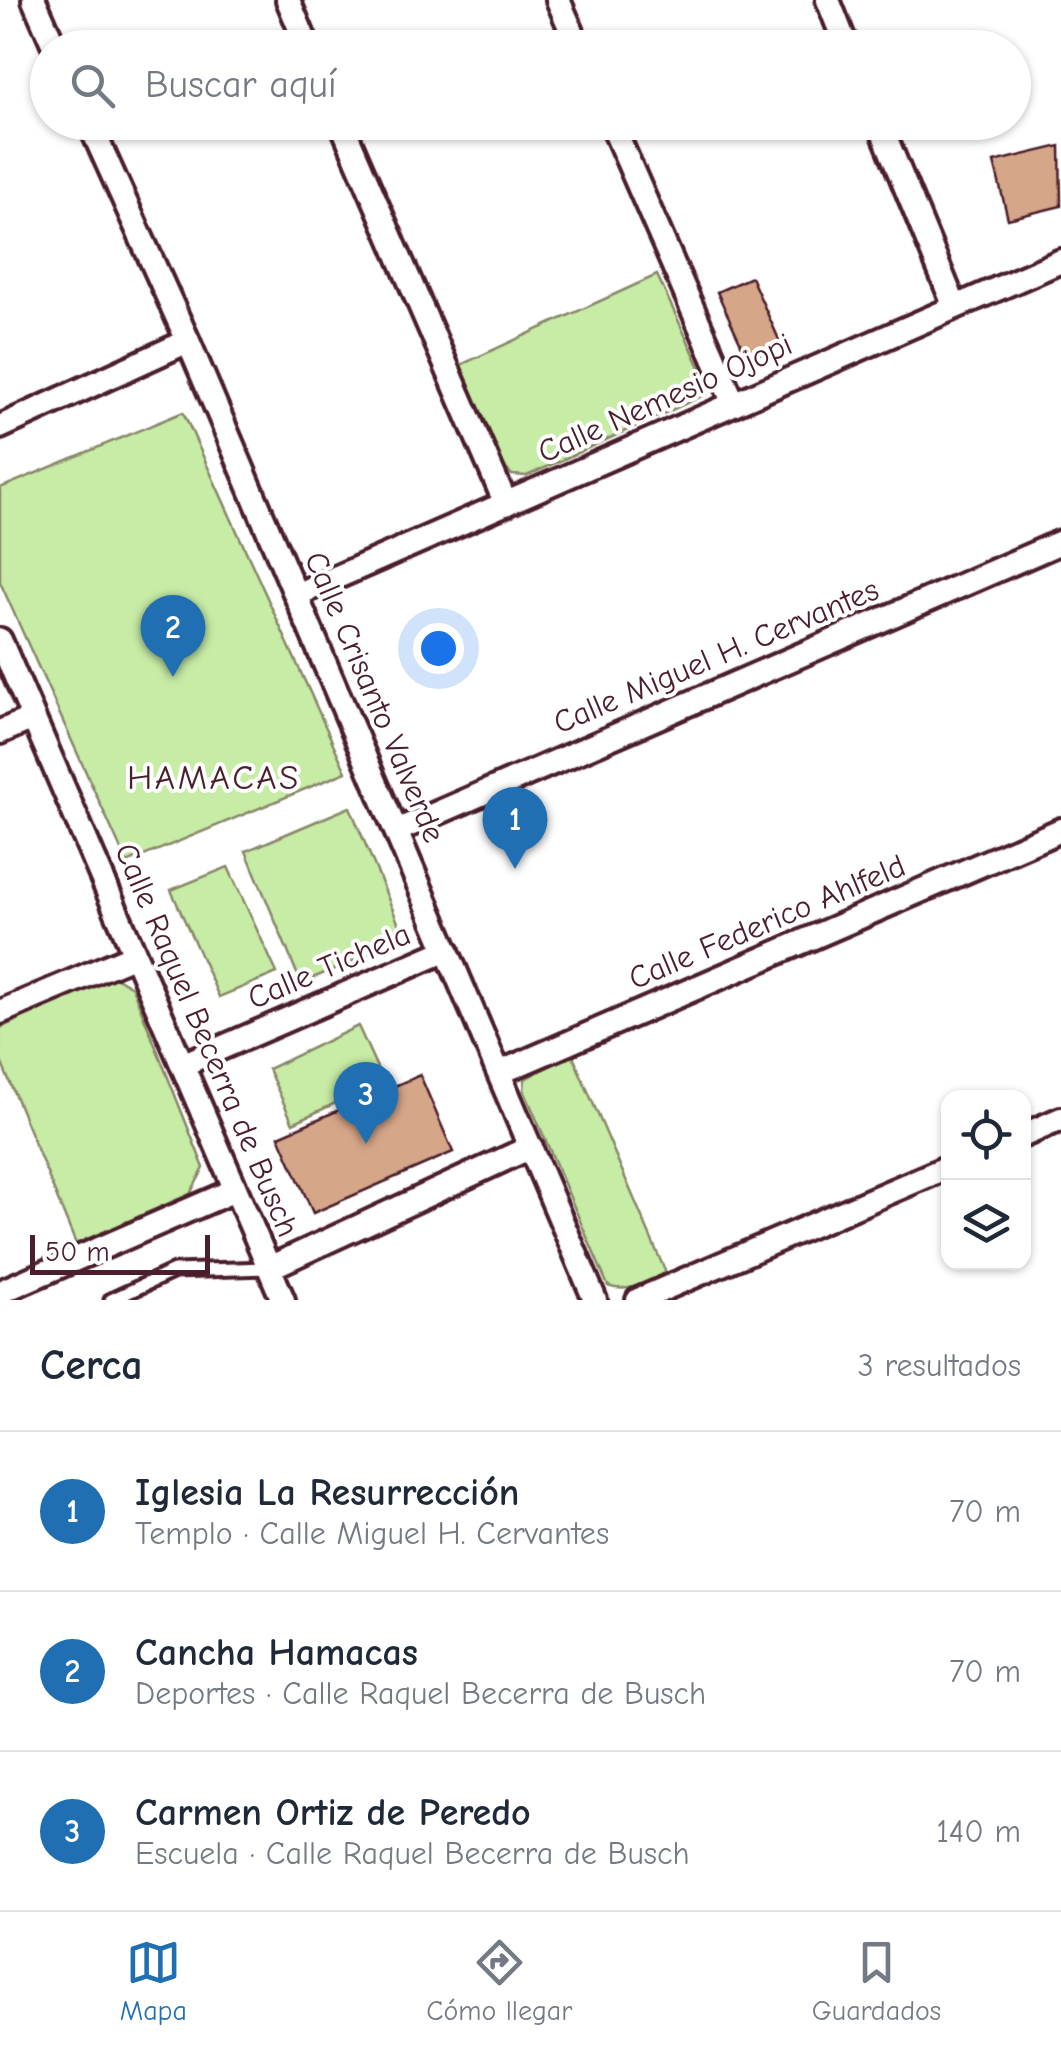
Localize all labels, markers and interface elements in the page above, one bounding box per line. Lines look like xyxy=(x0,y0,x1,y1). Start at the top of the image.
search box xyxy=(30,30,1031,140)
icon: search xyxy=(65,58,120,113)
text: Buscar aquí xyxy=(145,63,337,107)
street label: Calle Nemesio Ojopi xyxy=(532,325,798,471)
street label: Calle Crisanto Valverde xyxy=(297,546,453,848)
street label: Calle Miguel H. Cervantes xyxy=(548,571,884,741)
pin: 2 xyxy=(140,594,206,677)
your location xyxy=(413,623,464,674)
district label: HAMACAS xyxy=(127,757,301,798)
pin: 1 xyxy=(482,786,548,869)
street label: Calle Raquel Becerra de Busch xyxy=(107,838,307,1242)
street label: Calle Federico Ahlfeld xyxy=(623,847,911,997)
street label: Calle Tichela xyxy=(242,915,416,1017)
pin: 3 xyxy=(334,1062,398,1144)
map controls xyxy=(941,1090,1031,1270)
button: locate xyxy=(941,1090,1031,1180)
button: layers xyxy=(941,1180,1031,1270)
scale bar xyxy=(30,1230,210,1274)
text: 50 m xyxy=(45,1236,110,1268)
text: Cerca xyxy=(40,1341,143,1390)
text: 3 resultados xyxy=(858,1347,1021,1384)
text: Iglesia La Resurrección xyxy=(135,1471,519,1515)
text: 1 xyxy=(66,1493,79,1530)
text: 70 m xyxy=(949,1493,1021,1530)
text: Templo · Calle Miguel H. Cervantes xyxy=(135,1515,609,1552)
text: Cancha Hamacas xyxy=(135,1631,418,1675)
text: 2 xyxy=(65,1653,80,1690)
text: 70 m xyxy=(949,1653,1021,1690)
text: Deportes · Calle Raquel Becerra de Busch xyxy=(135,1675,706,1712)
text: Carmen Ortiz de Peredo xyxy=(135,1791,531,1835)
text: 3 xyxy=(65,1813,80,1850)
text: 140 m xyxy=(936,1813,1021,1850)
text: Escuela · Calle Raquel Becerra de Busch xyxy=(135,1835,690,1872)
tab: Mapa xyxy=(120,1935,187,2027)
tab: Cómo llegar xyxy=(426,1935,572,2027)
tab: Guardados xyxy=(812,1935,941,2027)

